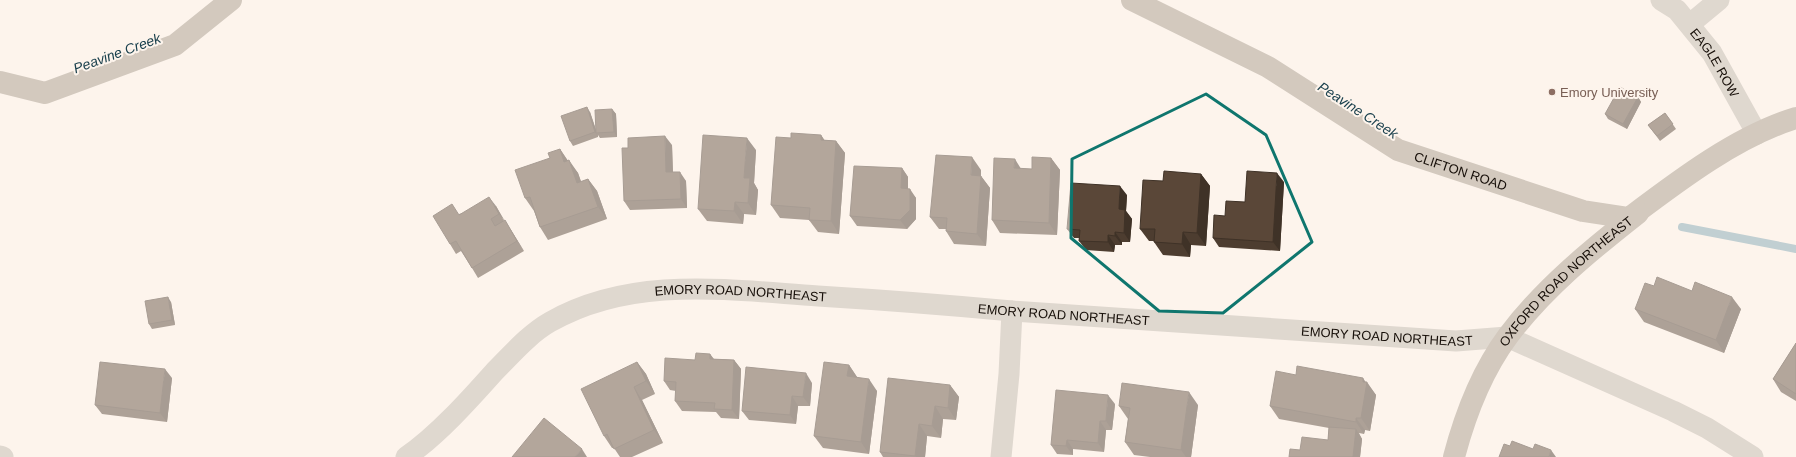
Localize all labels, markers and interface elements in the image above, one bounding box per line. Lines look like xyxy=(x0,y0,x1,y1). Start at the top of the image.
street label: EAGLE ROW xyxy=(1687,25,1743,100)
water label: Peavine Creek xyxy=(71,29,164,76)
water label: Peavine Creek xyxy=(1315,78,1402,142)
place label: Emory University xyxy=(1560,85,1659,100)
marker: Emory University xyxy=(1547,87,1557,97)
street label: CLIFTON ROAD xyxy=(1413,148,1509,193)
street label: OXFORD ROAD NORTHEAST xyxy=(1496,213,1635,349)
street label: EMORY ROAD NORTHEAST xyxy=(654,281,827,304)
street label: EMORY ROAD NORTHEAST xyxy=(977,300,1150,328)
street label: EMORY ROAD NORTHEAST xyxy=(1301,323,1473,349)

